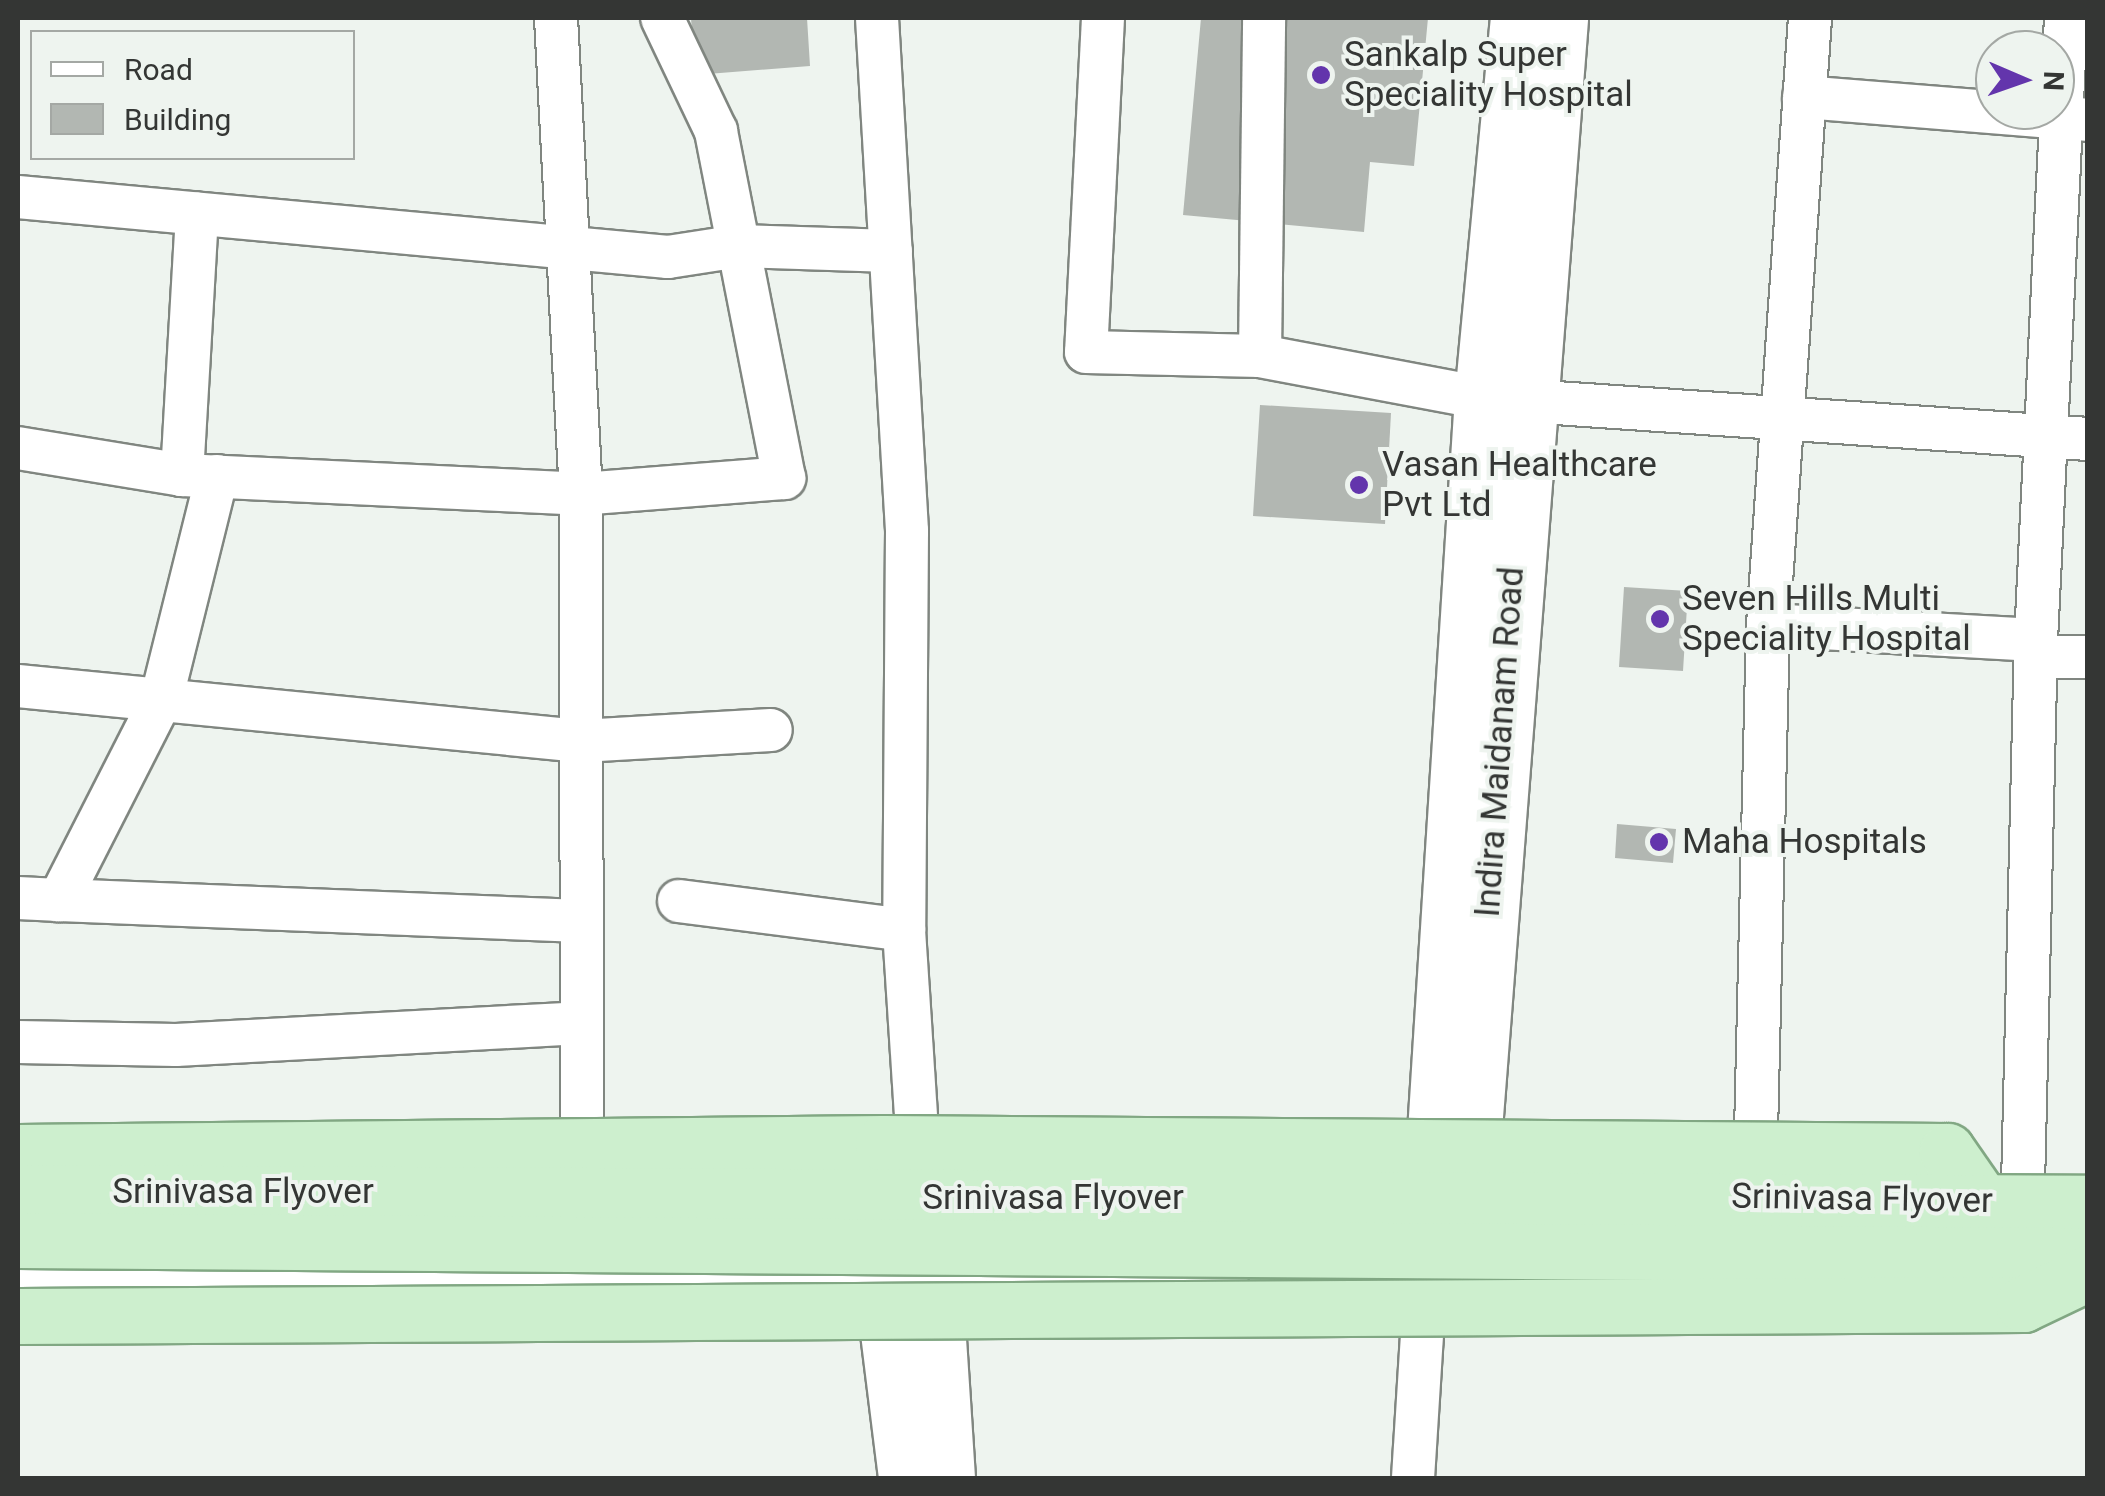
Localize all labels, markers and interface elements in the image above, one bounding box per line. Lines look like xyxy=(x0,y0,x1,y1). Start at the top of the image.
legend xyxy=(30,30,355,160)
north arrow xyxy=(1975,30,2075,130)
place label: Sankalp Super Speciality Hospital xyxy=(1344,34,1633,116)
text: Road xyxy=(124,52,193,87)
marker: Sankalp Super Speciality Hospital xyxy=(1308,62,1334,88)
text: N xyxy=(2037,71,2070,91)
text: Building xyxy=(124,102,231,137)
place label: Vasan Healthcare Pvt Ltd xyxy=(1382,444,1657,526)
marker: Vasan Healthcare Pvt Ltd xyxy=(1346,472,1372,498)
street label: Indira Maidanam Road xyxy=(1467,566,1533,918)
place label: Seven Hills Multi Speciality Hospital xyxy=(1682,578,1971,660)
marker: Seven Hills Multi Speciality Hospital xyxy=(1647,606,1673,632)
place label: Maha Hospitals xyxy=(1682,821,1927,863)
marker: Maha Hospitals xyxy=(1646,829,1672,855)
street label: Srinivasa Flyover xyxy=(112,1171,374,1213)
street label: Srinivasa Flyover xyxy=(1731,1176,1993,1222)
street label: Srinivasa Flyover xyxy=(922,1177,1184,1219)

